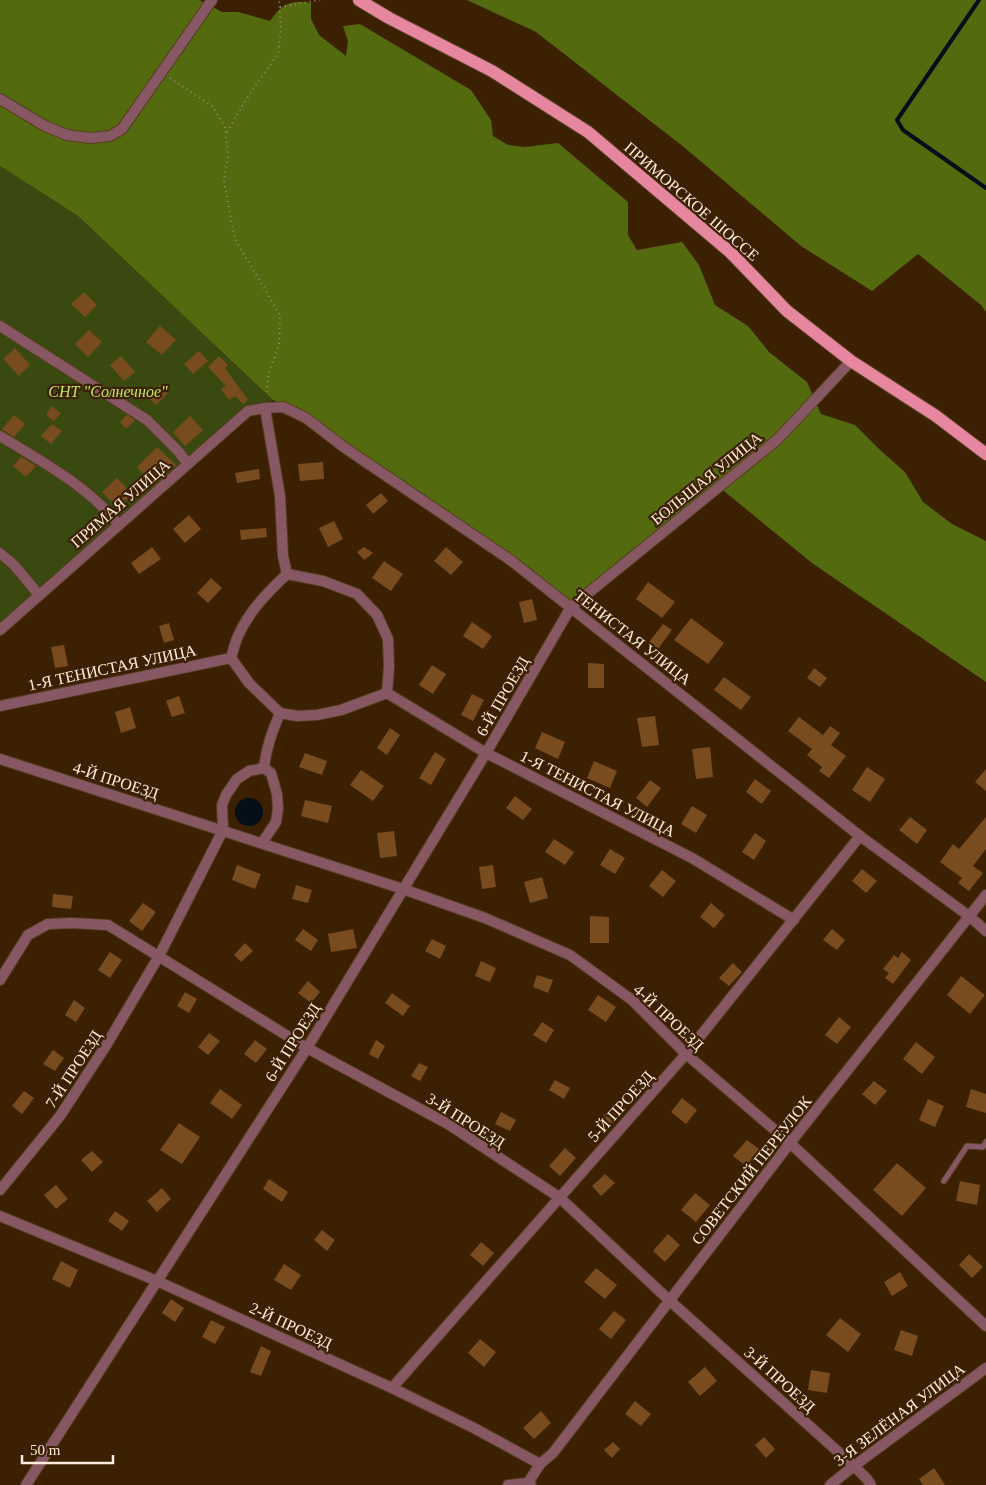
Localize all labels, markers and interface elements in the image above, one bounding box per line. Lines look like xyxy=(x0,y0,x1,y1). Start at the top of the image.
street label: ПРИМОРСКОЕ ШОССЕ xyxy=(621,138,762,264)
park label: СНТ "Солнечное" xyxy=(48,383,168,400)
street label: БОЛЬШАЯ УЛИЦА xyxy=(648,428,766,529)
street label: ПРЯМАЯ УЛИЦА xyxy=(67,455,174,552)
street label: ТЕНИСТАЯ УЛИЦА xyxy=(570,586,695,689)
street label: 1-Я ТЕНИСТАЯ УЛИЦА xyxy=(26,641,198,695)
street label: 6-Й ПРОЕЗД xyxy=(472,653,533,740)
street label: 1-Я ТЕНИСТАЯ УЛИЦА xyxy=(517,747,678,841)
street label: 4-Й ПРОЕЗД xyxy=(71,758,161,803)
street label: 4-Й ПРОЕЗД xyxy=(630,980,708,1055)
street label: 6-Й ПРОЕЗД xyxy=(261,999,324,1085)
street label: 7-Й ПРОЕЗД xyxy=(41,1027,106,1112)
street label: 5-Й ПРОЕЗД xyxy=(584,1067,657,1146)
street label: 3-Й ПРОЕЗД xyxy=(423,1089,509,1152)
street label: СОВЕТСКИЙ ПЕРЕУЛОК xyxy=(687,1092,815,1248)
street label: 2-Й ПРОЕЗД xyxy=(246,1298,335,1353)
street label: 3-Й ПРОЕЗД xyxy=(740,1343,819,1416)
street label: 3-Я ЗЕЛЁНАЯ УЛИЦА xyxy=(831,1359,969,1470)
scale bar xyxy=(22,1432,114,1464)
text: 50 m xyxy=(30,1442,61,1458)

